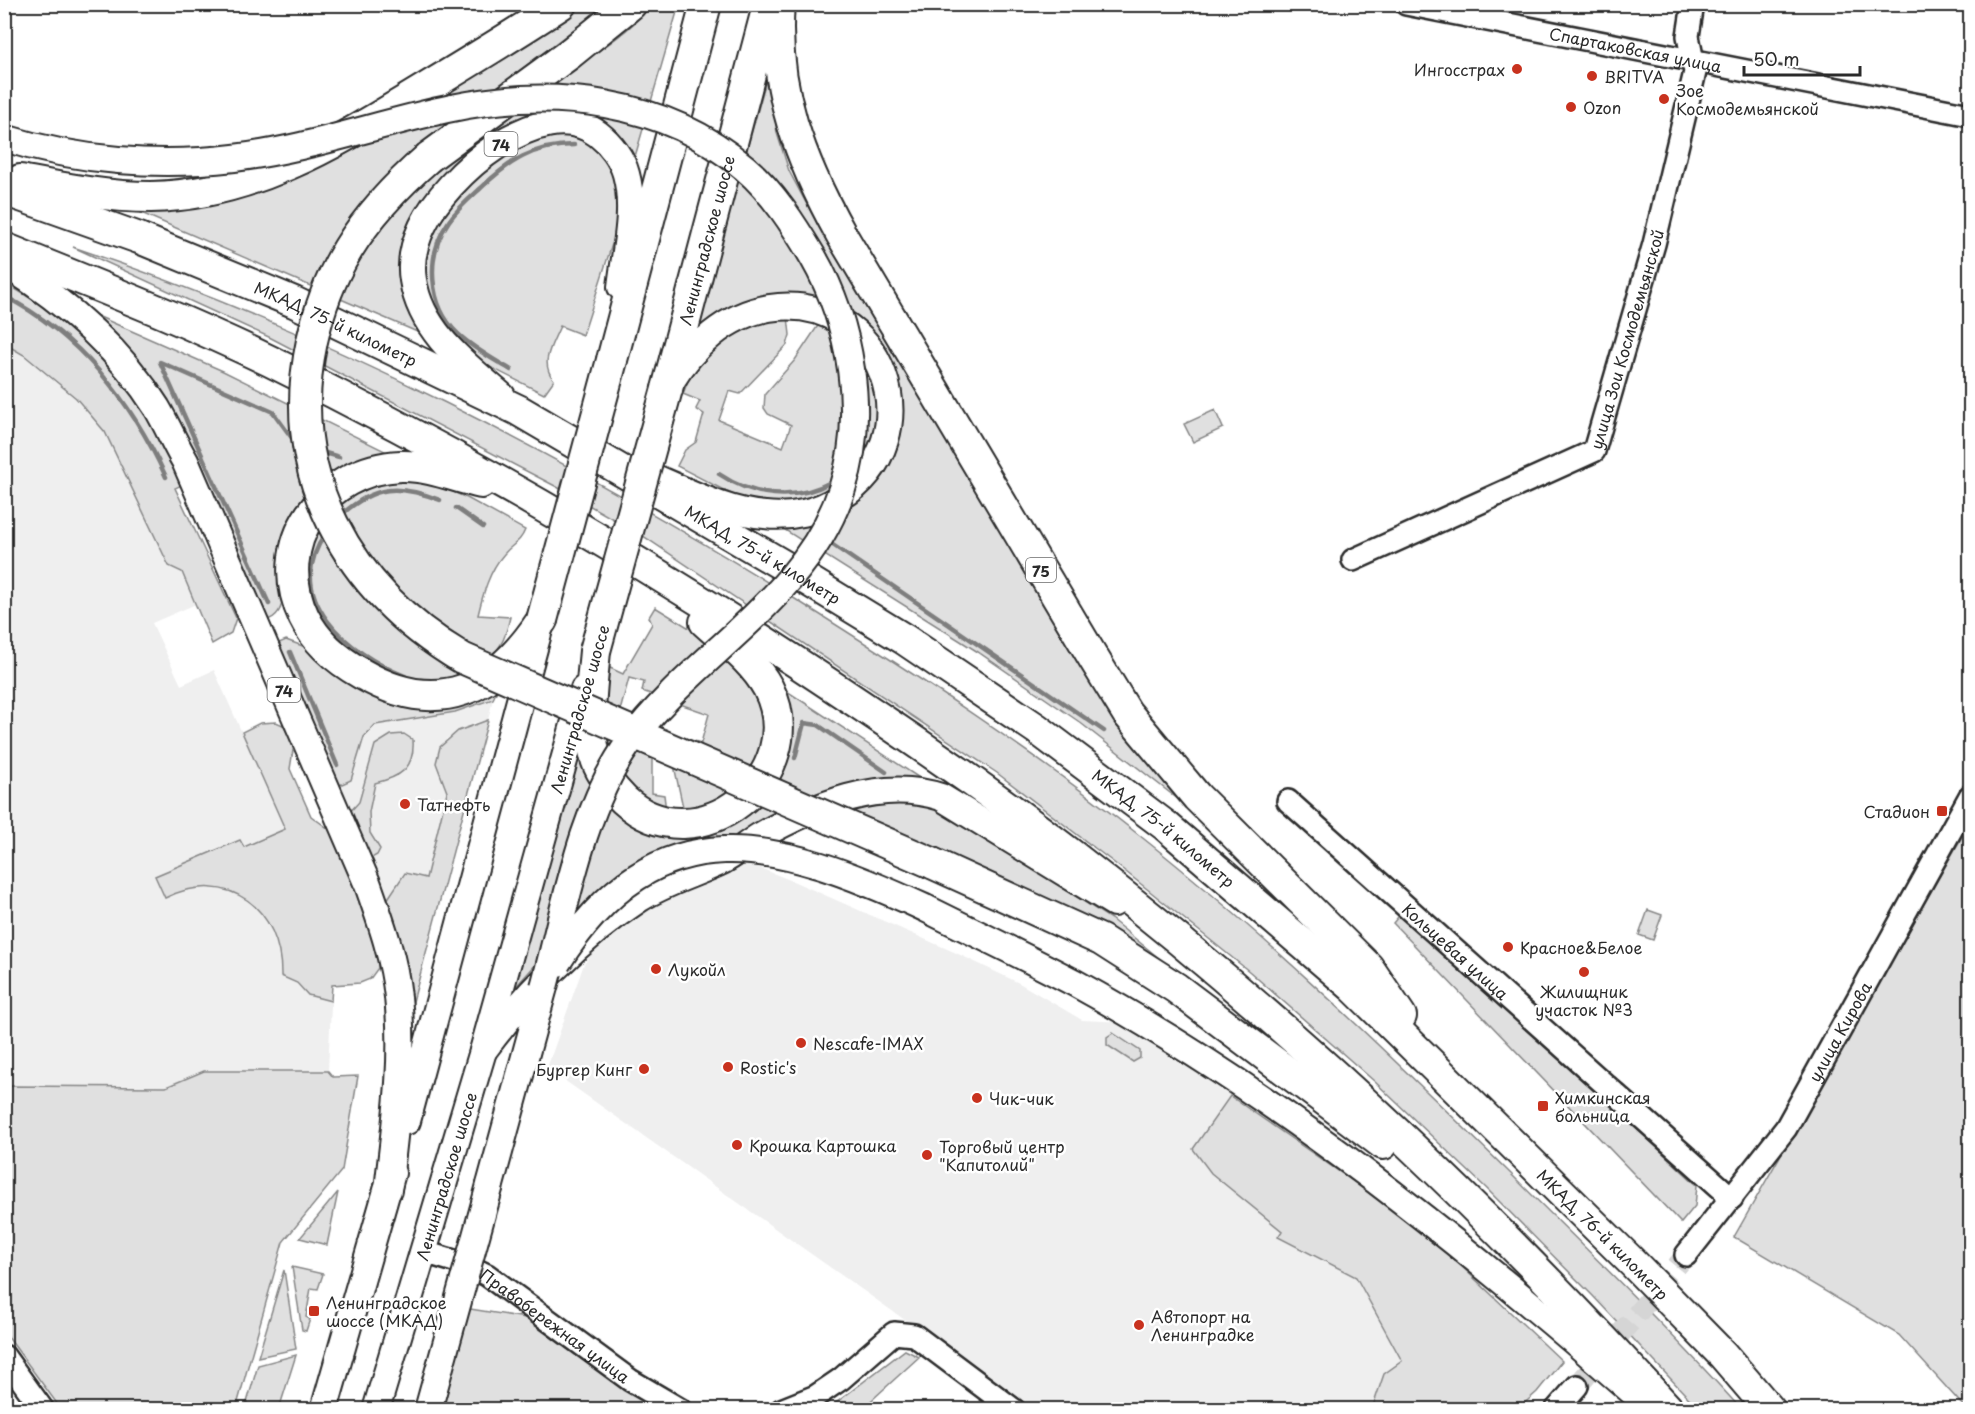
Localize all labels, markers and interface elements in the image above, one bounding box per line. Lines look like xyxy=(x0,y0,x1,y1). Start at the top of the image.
street label: Спартаковская улица xyxy=(1547,20,1724,78)
scale bar xyxy=(1744,39,1860,77)
text: 50 m xyxy=(1753,45,1800,72)
place label: Ингосстрах xyxy=(1414,57,1505,81)
marker: Ингосстрах xyxy=(1510,62,1524,76)
place label: BRITVA xyxy=(1604,64,1664,88)
marker: BRITVA xyxy=(1585,69,1599,83)
place label: Зое Космодемьянской xyxy=(1676,78,1819,120)
marker: Зое Космодемьянской xyxy=(1657,92,1671,106)
place label: Ozon xyxy=(1583,95,1621,119)
marker: Ozon xyxy=(1564,100,1578,114)
road number: 74 xyxy=(484,132,518,156)
street label: Ленинградское шоссе xyxy=(672,153,740,328)
street label: улица Зои Космодемьянской xyxy=(1583,227,1669,452)
street label: МКАД, 75-й километр xyxy=(251,275,422,372)
street label: МКАД, 75-й километр xyxy=(681,499,846,610)
road number: 75 xyxy=(1026,558,1056,582)
street label: Ленинградское шоссе xyxy=(543,622,615,796)
road number: 74 xyxy=(268,678,300,702)
street label: МКАД, 75-й километр xyxy=(1088,763,1241,893)
place label: Татнефть xyxy=(417,792,491,816)
marker: Татнефть xyxy=(398,797,412,811)
place label: Стадион xyxy=(1863,799,1930,823)
marker: Стадион xyxy=(1935,804,1949,818)
street label: Кольцевая улица xyxy=(1397,897,1514,1005)
place label: Красное&Белое xyxy=(1520,935,1642,959)
marker: Красное&Белое xyxy=(1501,940,1515,954)
place label: Лукойл xyxy=(668,957,726,981)
marker: Лукойл xyxy=(649,962,663,976)
marker: Жилищник участок №3 xyxy=(1577,965,1591,979)
street label: улица Кирова xyxy=(1802,977,1877,1086)
place label: Жилищник участок №3 xyxy=(1535,979,1633,1021)
place label: Nescafe-IMAX xyxy=(813,1031,924,1055)
marker: Nescafe-IMAX xyxy=(794,1036,808,1050)
place label: Rostic's xyxy=(740,1055,796,1079)
place label: Бургер Кинг xyxy=(536,1057,633,1081)
marker: Rostic's xyxy=(721,1060,735,1074)
marker: Бургер Кинг xyxy=(637,1062,651,1076)
place label: Химкинская больница xyxy=(1555,1085,1651,1127)
place label: Чик-чик xyxy=(989,1086,1054,1110)
street label: Ленинградское шоссе xyxy=(409,1089,482,1263)
marker: Чик-чик xyxy=(970,1091,984,1105)
marker: Химкинская больница xyxy=(1536,1099,1550,1113)
place label: Крошка Картошка xyxy=(749,1133,896,1157)
place label: Торговый центр "Капитолий" xyxy=(939,1134,1065,1176)
marker: Крошка Картошка xyxy=(730,1138,744,1152)
marker: Торговый центр "Капитолий" xyxy=(920,1148,934,1162)
street label: МКАД, 76-й километр xyxy=(1532,1163,1675,1305)
street label: Правобережная улица xyxy=(476,1262,635,1388)
place label: Ленинградское шоссе (МКАД) xyxy=(326,1290,447,1332)
marker: Ленинградское шоссе (МКАД) xyxy=(307,1304,321,1318)
place label: Автопорт на Ленинградке xyxy=(1151,1304,1255,1346)
marker: Автопорт на Ленинградке xyxy=(1132,1318,1146,1332)

